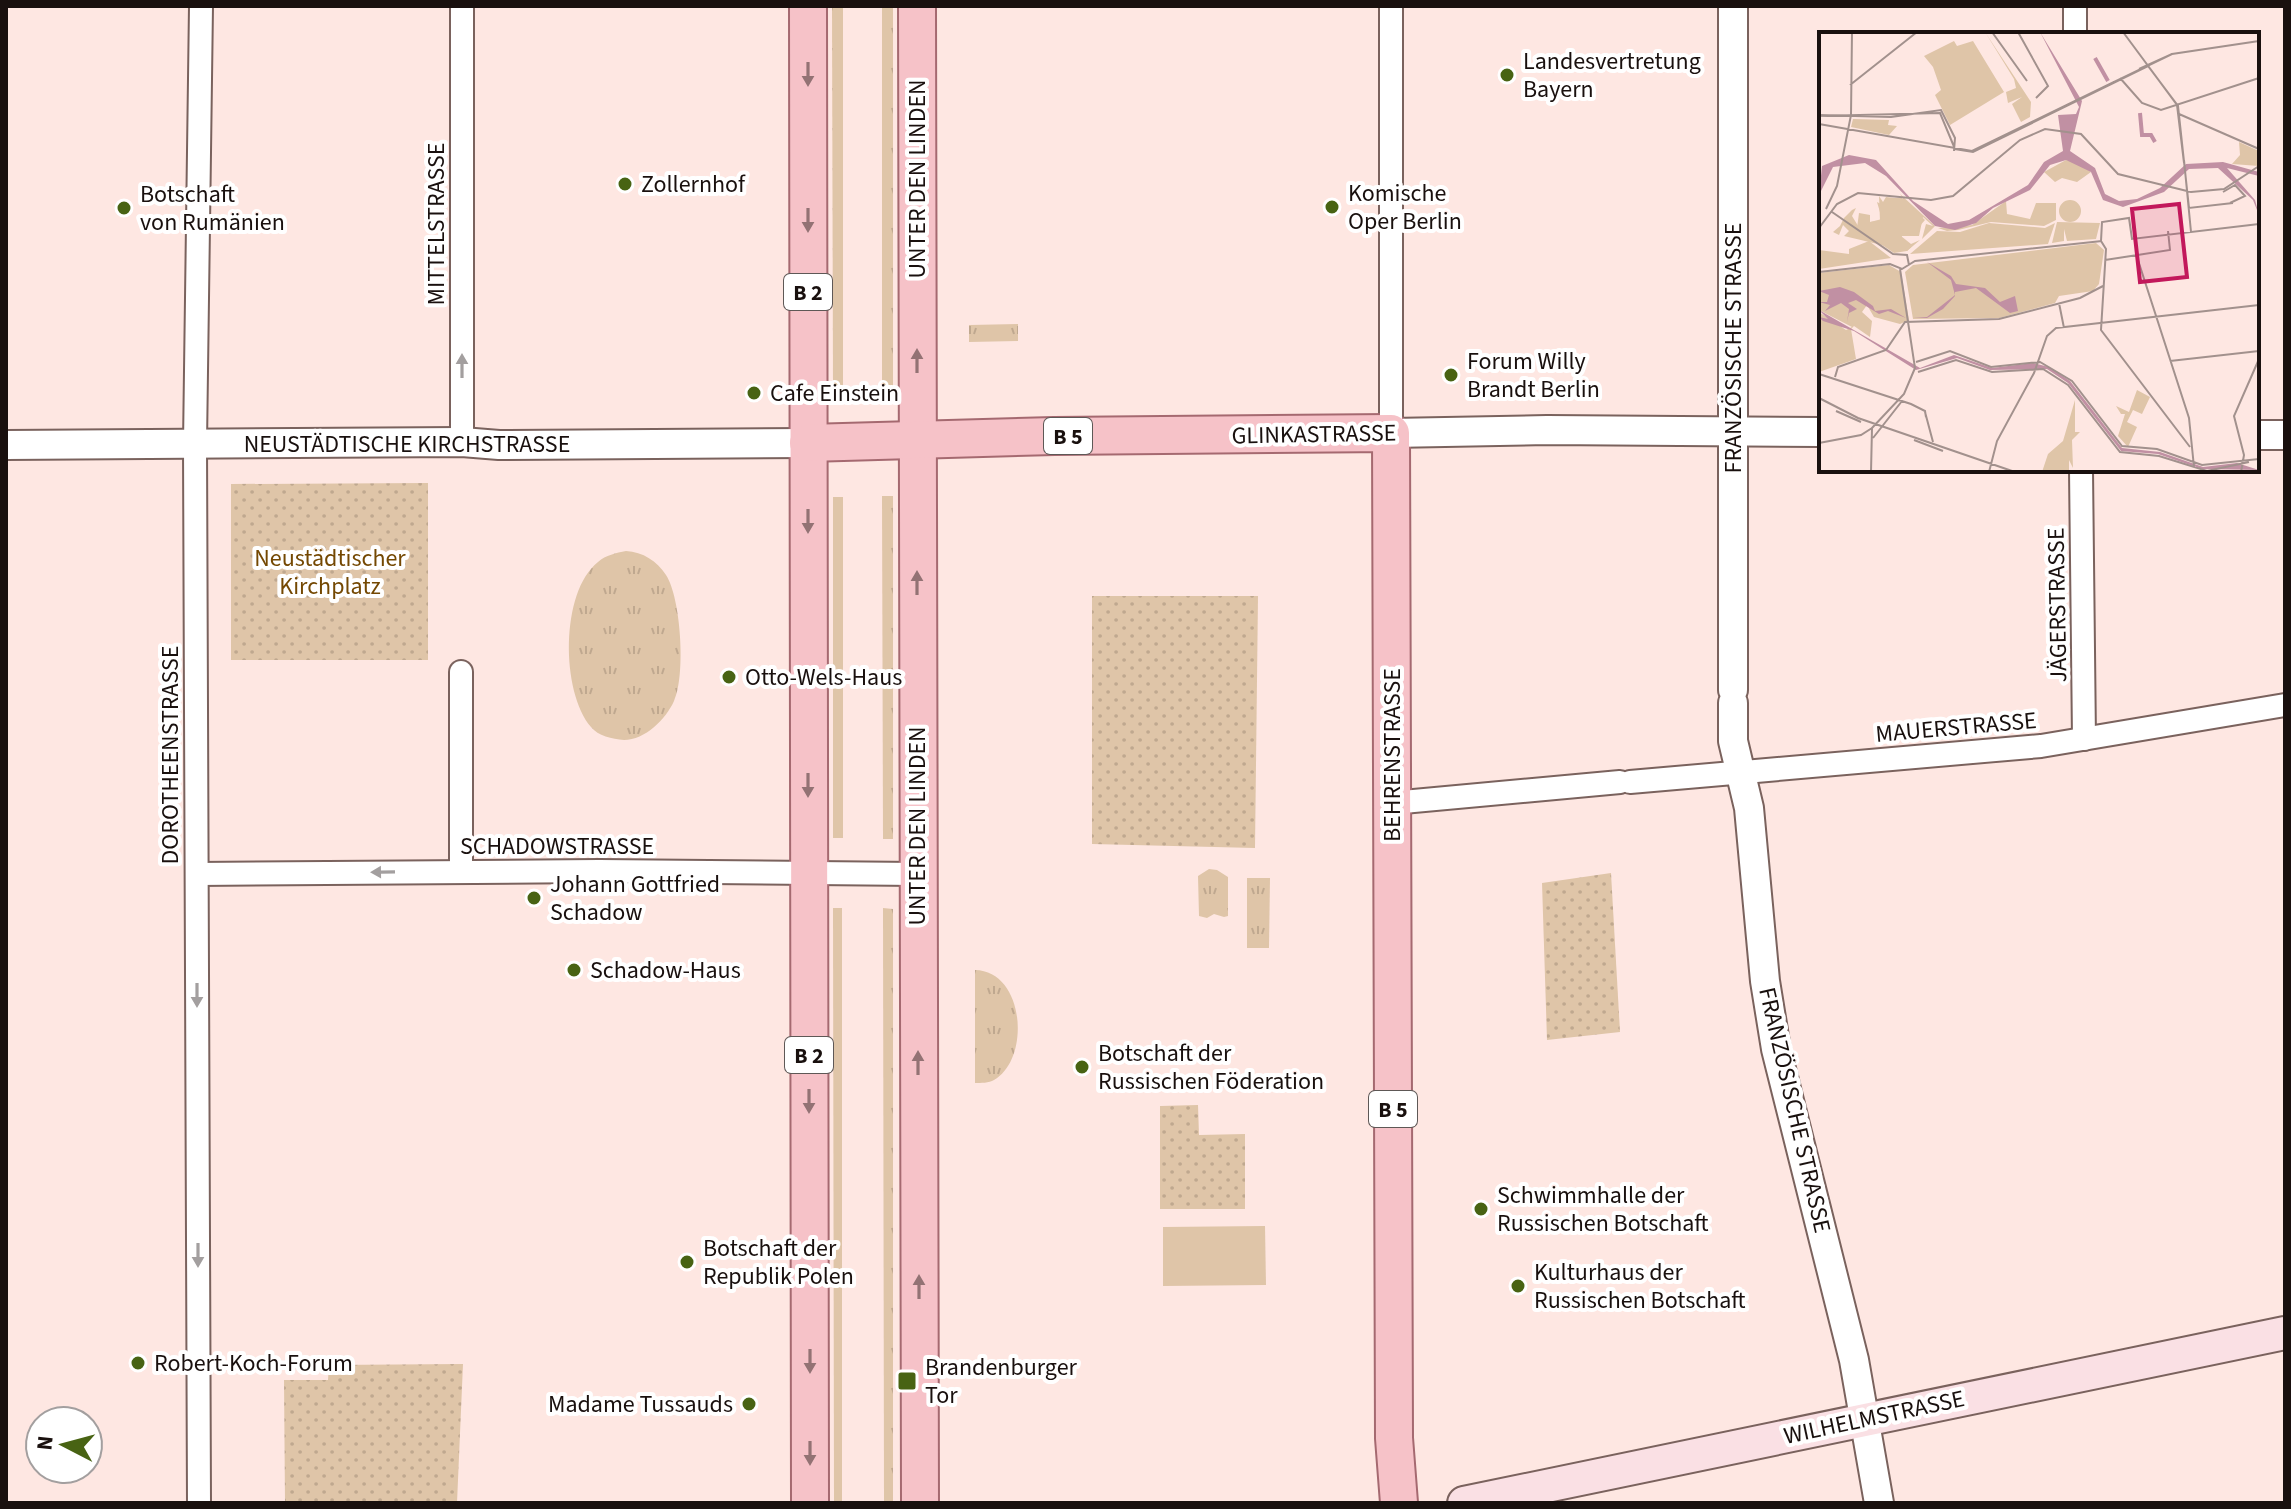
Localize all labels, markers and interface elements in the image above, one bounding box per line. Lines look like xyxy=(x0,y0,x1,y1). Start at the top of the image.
inset map xyxy=(1819,32,2259,472)
place label: Landesvertretung Bayern xyxy=(1523,44,1701,107)
one-way arrow xyxy=(802,62,814,87)
marker: Landesvertretung Bayern xyxy=(1498,66,1516,84)
street label: UNTER DEN LINDEN xyxy=(900,79,935,279)
street label: MITTELSTRASSE xyxy=(419,142,454,306)
place label: Zollernhof xyxy=(641,167,746,202)
marker: Zollernhof xyxy=(616,175,634,193)
place label: Komische Oper Berlin xyxy=(1348,176,1462,239)
place label: Botschaft von Rumänien xyxy=(140,177,285,240)
marker: Komische Oper Berlin xyxy=(1323,198,1341,216)
marker: Botschaft von Rumänien xyxy=(115,199,133,217)
one-way arrow xyxy=(802,208,814,233)
street label: FRANZÖSISCHE STRASSE xyxy=(1716,223,1751,473)
road number: B 2 xyxy=(784,274,832,310)
place label: Forum Willy Brandt Berlin xyxy=(1467,344,1600,407)
one-way arrow xyxy=(911,348,923,373)
one-way arrow xyxy=(456,353,468,378)
marker: Forum Willy Brandt Berlin xyxy=(1442,366,1460,384)
place label: Cafe Einstein xyxy=(770,376,899,411)
marker: Cafe Einstein xyxy=(745,384,763,402)
street label: GLINKASTRASSE xyxy=(1231,416,1397,453)
road number: B 5 xyxy=(1044,418,1092,454)
street label: NEUSTÄDTISCHE KIRCHSTRASSE xyxy=(244,427,570,462)
one-way arrow xyxy=(802,509,814,534)
street label: JÄGERSTRASSE xyxy=(2039,527,2076,683)
park label: Neustädtischer Kirchplatz xyxy=(254,541,406,604)
one-way arrow xyxy=(911,570,924,595)
street label: DOROTHEENSTRASSE xyxy=(153,646,188,864)
place label: Otto-Wels-Haus xyxy=(745,660,902,695)
marker: Otto-Wels-Haus xyxy=(720,668,738,686)
street label: BEHRENSTRASSE xyxy=(1375,668,1410,842)
street label: MAUERSTRASSE xyxy=(1874,703,2038,752)
street label: UNTER DEN LINDEN xyxy=(900,726,935,926)
one-way arrow xyxy=(802,773,814,798)
street label: SCHADOWSTRASSE xyxy=(460,829,654,864)
one-way arrow xyxy=(370,866,395,878)
place label: Johann Gottfried Schadow xyxy=(550,867,720,930)
marker: Johann Gottfried Schadow xyxy=(525,889,543,907)
place label: Schadow-Haus xyxy=(590,953,741,988)
marker: Schadow-Haus xyxy=(565,961,583,979)
one-way arrow xyxy=(191,983,203,1008)
street label: FRANZÖSISCHE STRASSE xyxy=(1749,984,1840,1236)
place label: Botschaft der Russischen Föderation xyxy=(1098,1036,1324,1099)
road number: B 2 xyxy=(785,1037,833,1073)
one-way arrow xyxy=(912,1050,924,1075)
marker: Botschaft der Russischen Föderation xyxy=(1073,1058,1091,1076)
one-way arrow xyxy=(803,1089,815,1114)
road number: B 5 xyxy=(1369,1091,1417,1127)
place label: Schwimmhalle der Russischen Botschaft xyxy=(1497,1178,1709,1241)
marker: Schwimmhalle der Russischen Botschaft xyxy=(1472,1200,1490,1218)
place label: Botschaft der Republik Polen xyxy=(703,1231,854,1294)
one-way arrow xyxy=(192,1243,205,1268)
marker: Botschaft der Republik Polen xyxy=(678,1253,696,1271)
place label: Kulturhaus der Russischen Botschaft xyxy=(1534,1255,1746,1318)
one-way arrow xyxy=(913,1274,925,1299)
marker: Kulturhaus der Russischen Botschaft xyxy=(1509,1277,1527,1295)
place label: Robert-Koch-Forum xyxy=(154,1346,353,1381)
one-way arrow xyxy=(804,1349,816,1374)
place label: Brandenburger Tor xyxy=(925,1350,1078,1413)
marker: Robert-Koch-Forum xyxy=(129,1354,147,1372)
marker: Brandenburger Tor xyxy=(896,1370,918,1392)
street label: WILHELMSTRASSE xyxy=(1780,1381,1968,1454)
place label: Madame Tussauds xyxy=(548,1387,733,1422)
marker: Madame Tussauds xyxy=(740,1395,758,1413)
north arrow xyxy=(24,1405,104,1485)
text: N xyxy=(28,1434,62,1452)
one-way arrow xyxy=(804,1441,816,1466)

